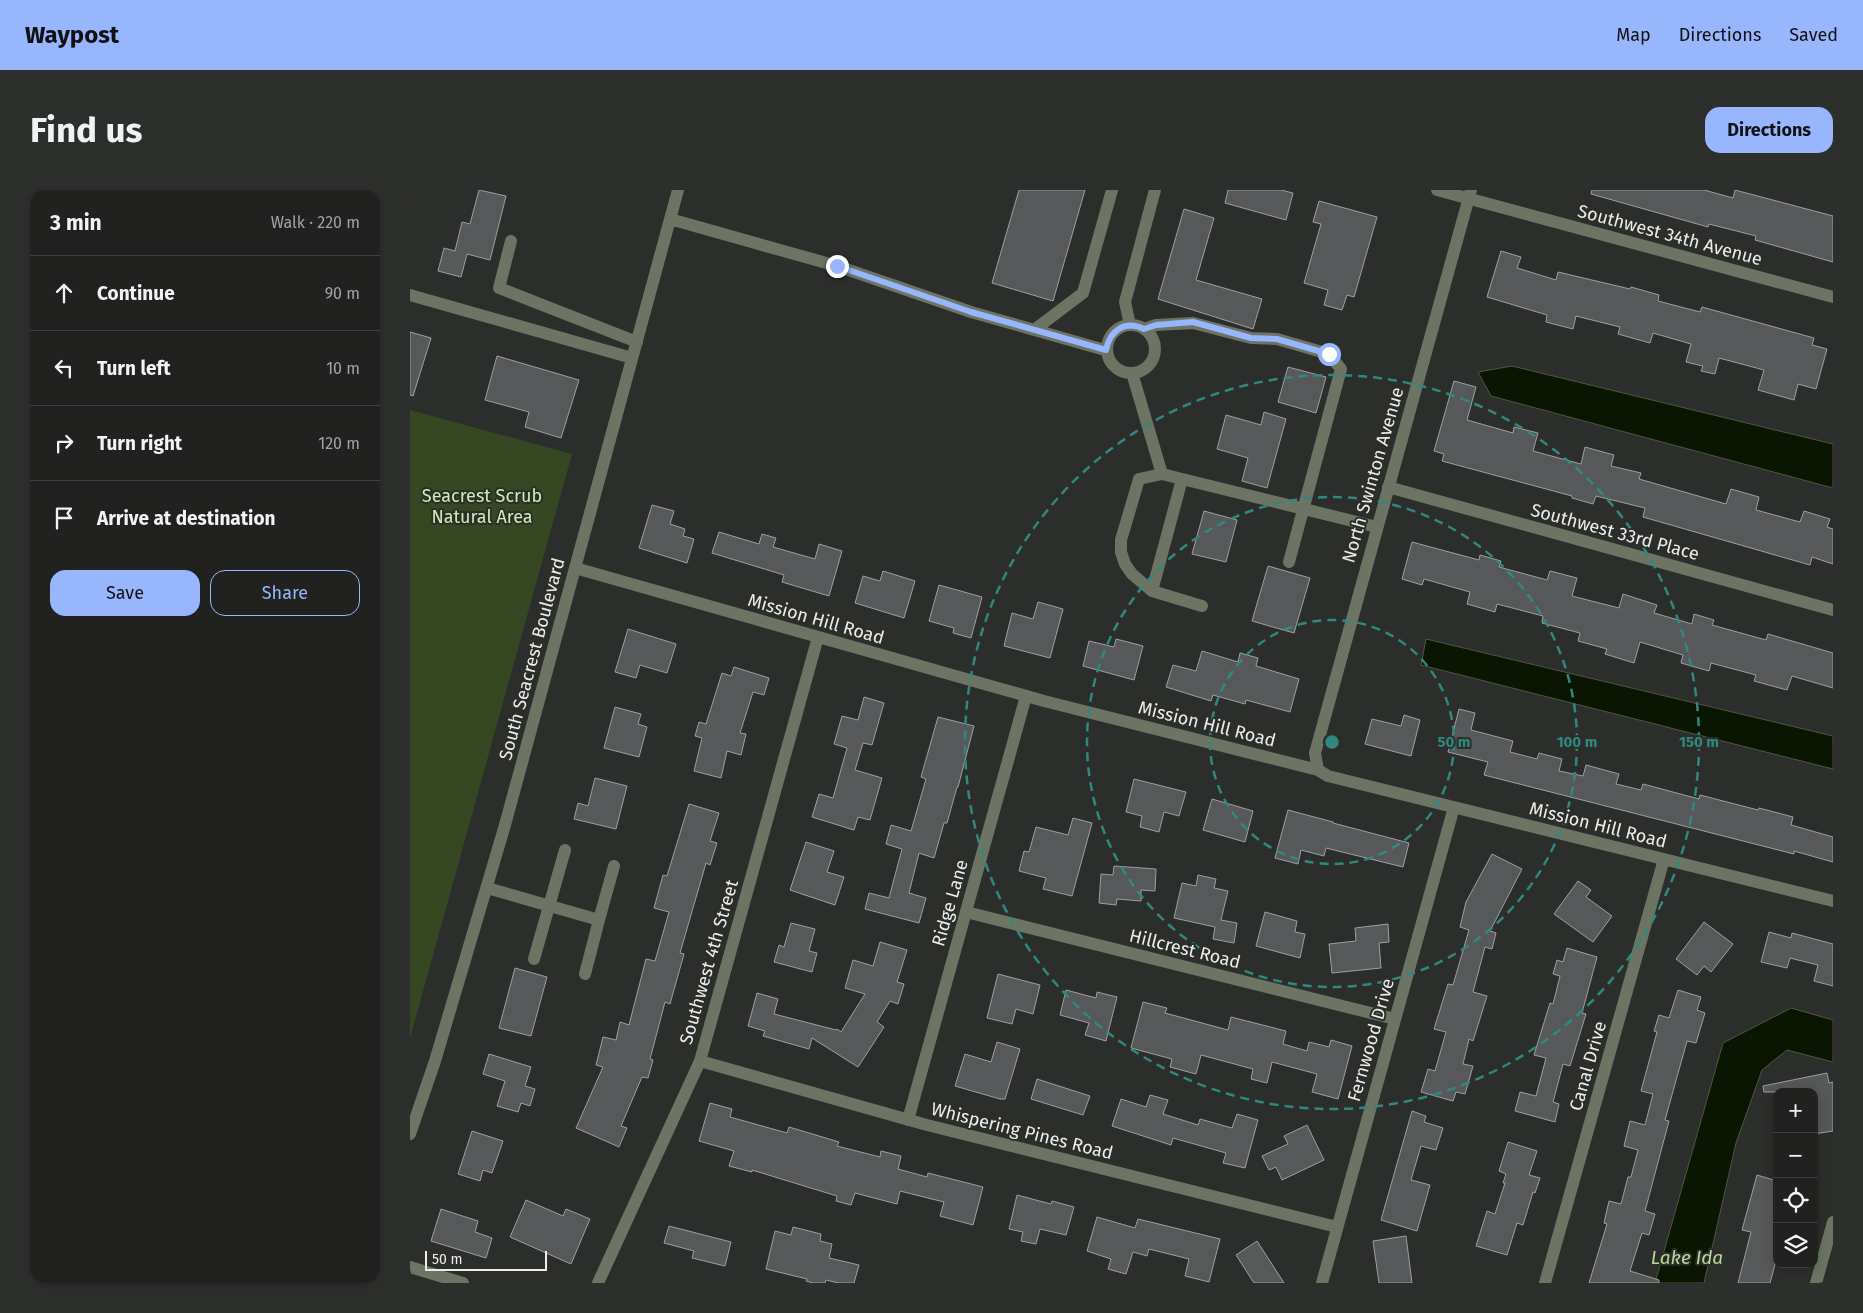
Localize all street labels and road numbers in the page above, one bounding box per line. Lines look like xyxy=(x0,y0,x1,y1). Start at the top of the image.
street label: Southwest 34th Avenue xyxy=(1575,200,1765,270)
street label: North Swinton Avenue xyxy=(1337,385,1409,565)
street label: Southwest 33rd Place xyxy=(1528,499,1702,565)
street label: South Seacrest Boulevard xyxy=(494,555,570,763)
street label: Mission Hill Road xyxy=(745,589,887,649)
street label: Mission Hill Road xyxy=(1136,696,1278,752)
street label: Mission Hill Road xyxy=(1527,797,1669,853)
street label: Ridge Lane xyxy=(927,857,973,949)
street label: Southwest 4th Street xyxy=(675,877,743,1047)
street label: Hillcrest Road xyxy=(1127,925,1243,973)
street label: Fernwood Drive xyxy=(1343,976,1399,1104)
street label: Canal Drive xyxy=(1565,1019,1611,1113)
street label: Whispering Pines Road xyxy=(929,1098,1115,1164)

